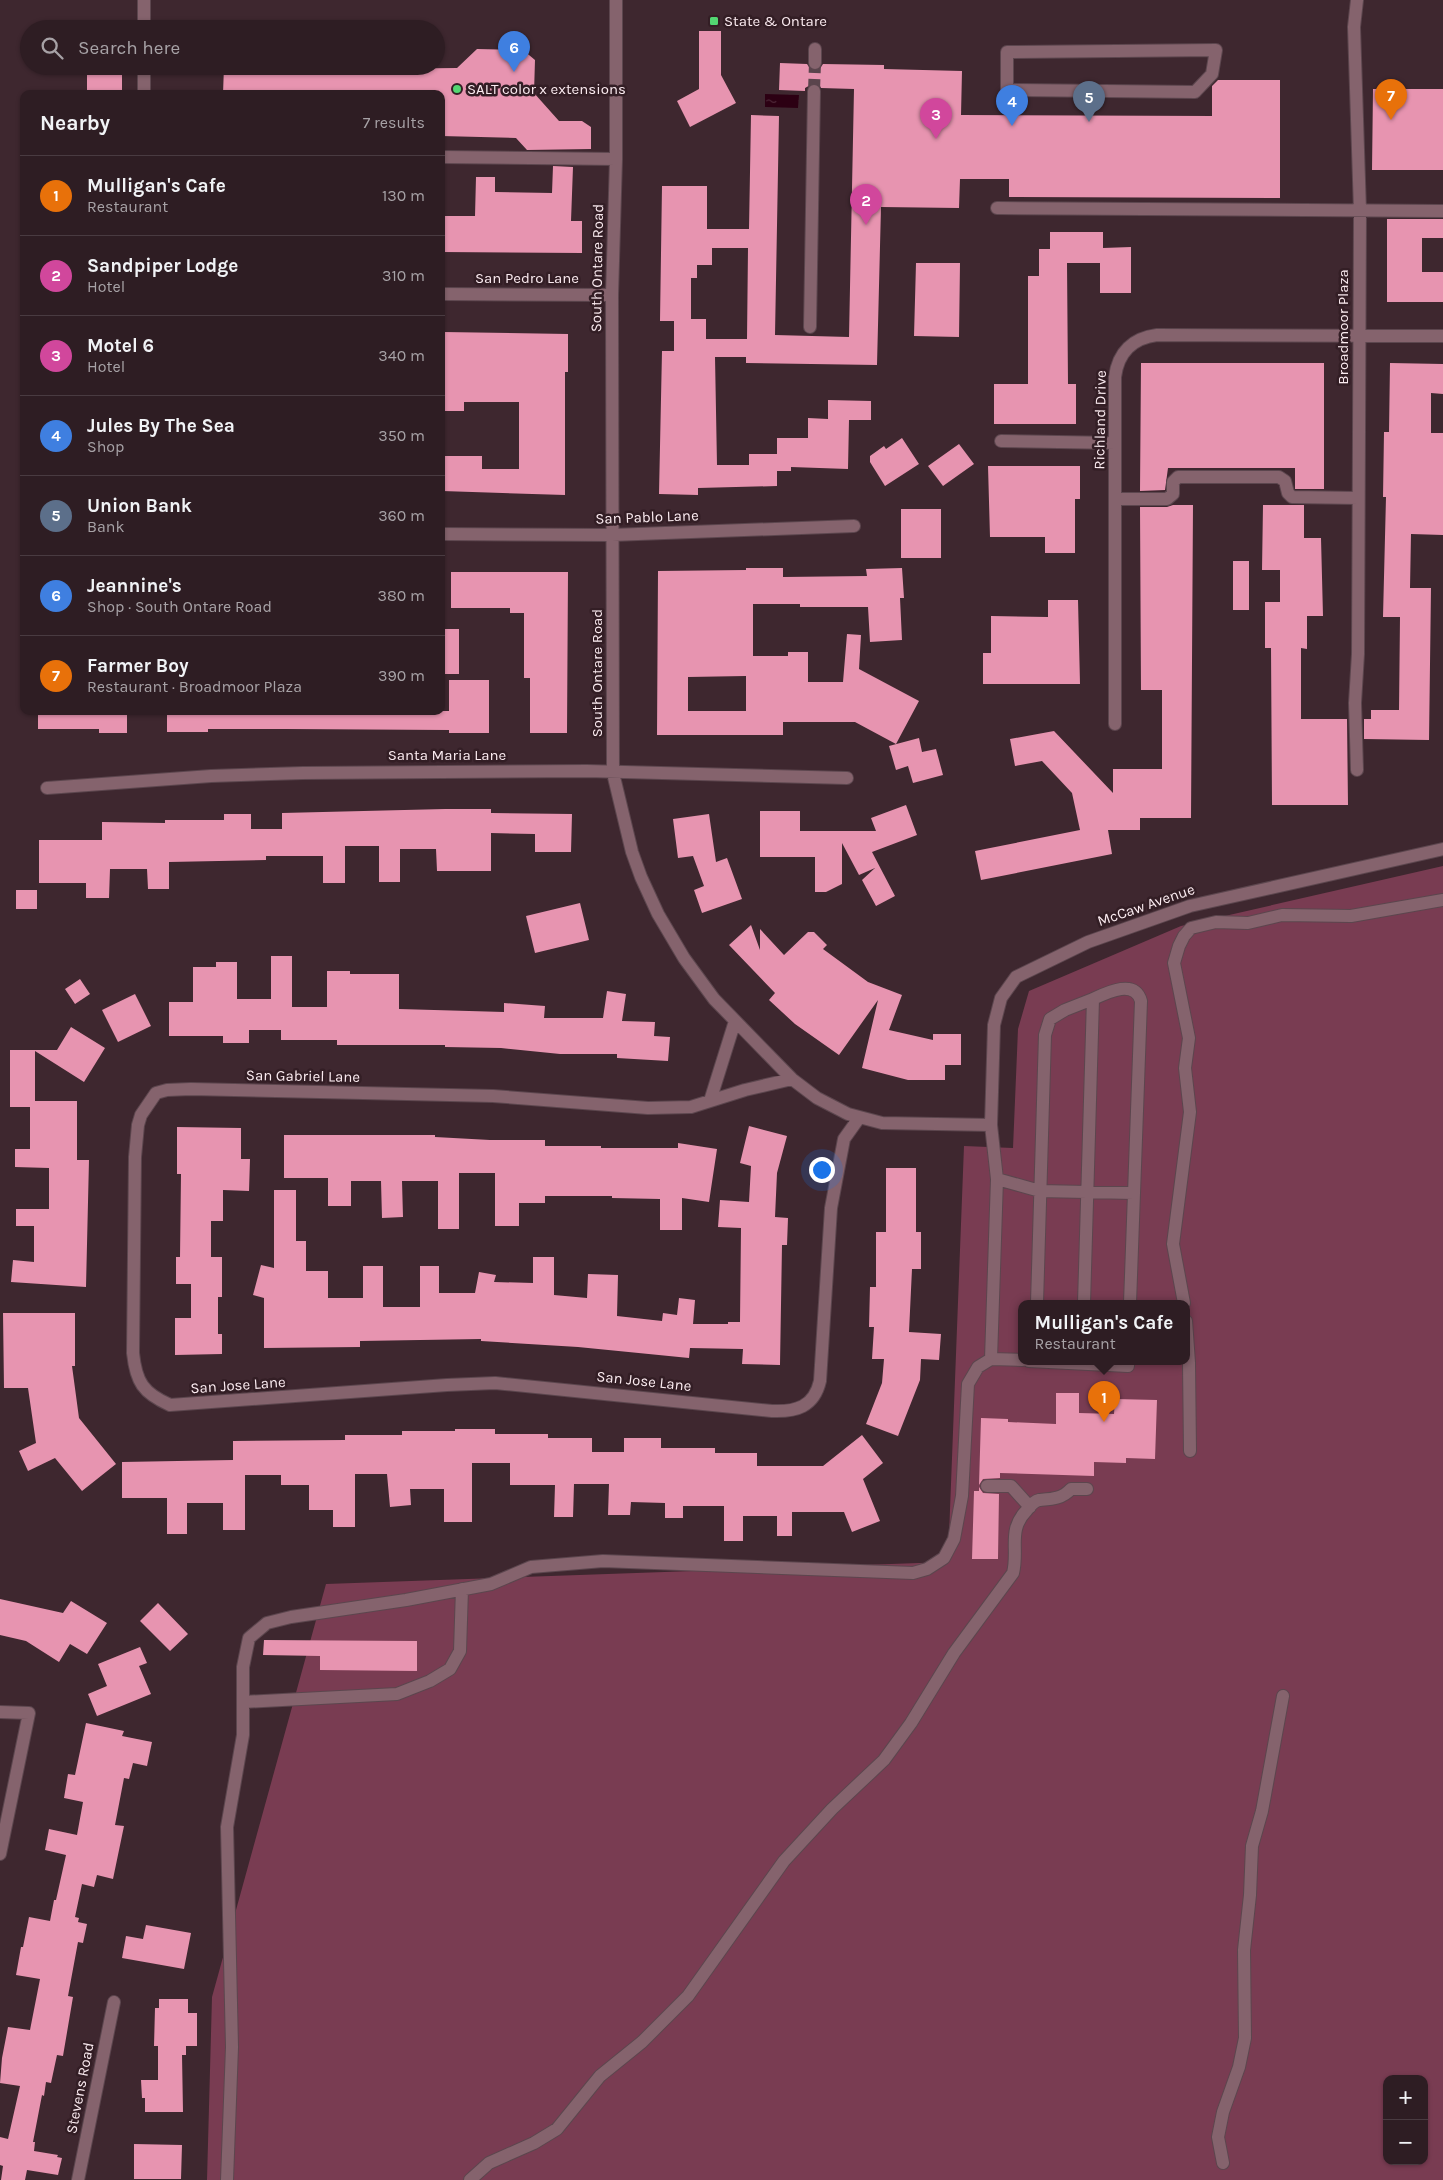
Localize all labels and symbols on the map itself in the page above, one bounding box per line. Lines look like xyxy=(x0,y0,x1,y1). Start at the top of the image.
place label: State & Ontare xyxy=(724,12,827,30)
marker: State & Ontare xyxy=(708,15,720,27)
pin: 6 xyxy=(498,31,530,72)
pin: 7 xyxy=(1375,79,1407,120)
place label: SALT color x extensions xyxy=(467,80,626,98)
pin: 5 xyxy=(1073,81,1105,122)
marker: SALT color x extensions xyxy=(451,83,463,95)
pin: 4 xyxy=(996,85,1028,126)
pin: 3 xyxy=(920,98,952,139)
pin: 2 xyxy=(850,184,882,225)
street label: South Ontare Road xyxy=(587,204,607,332)
street label: San Pedro Lane xyxy=(475,269,579,287)
street label: Broadmoor Plaza xyxy=(1334,269,1352,385)
street label: Richland Drive xyxy=(1090,370,1110,470)
street label: San Pablo Lane xyxy=(595,506,699,528)
street label: South Ontare Road xyxy=(588,609,606,737)
street label: Santa Maria Lane xyxy=(388,746,506,764)
street label: McCaw Avenue xyxy=(1095,880,1197,930)
street label: San Gabriel Lane xyxy=(246,1066,360,1086)
your location xyxy=(809,1157,835,1183)
street label: San Jose Lane xyxy=(596,1367,692,1395)
street label: San Jose Lane xyxy=(190,1373,286,1397)
pin: 1 xyxy=(1088,1381,1120,1422)
street label: Stevens Road xyxy=(62,2041,98,2135)

